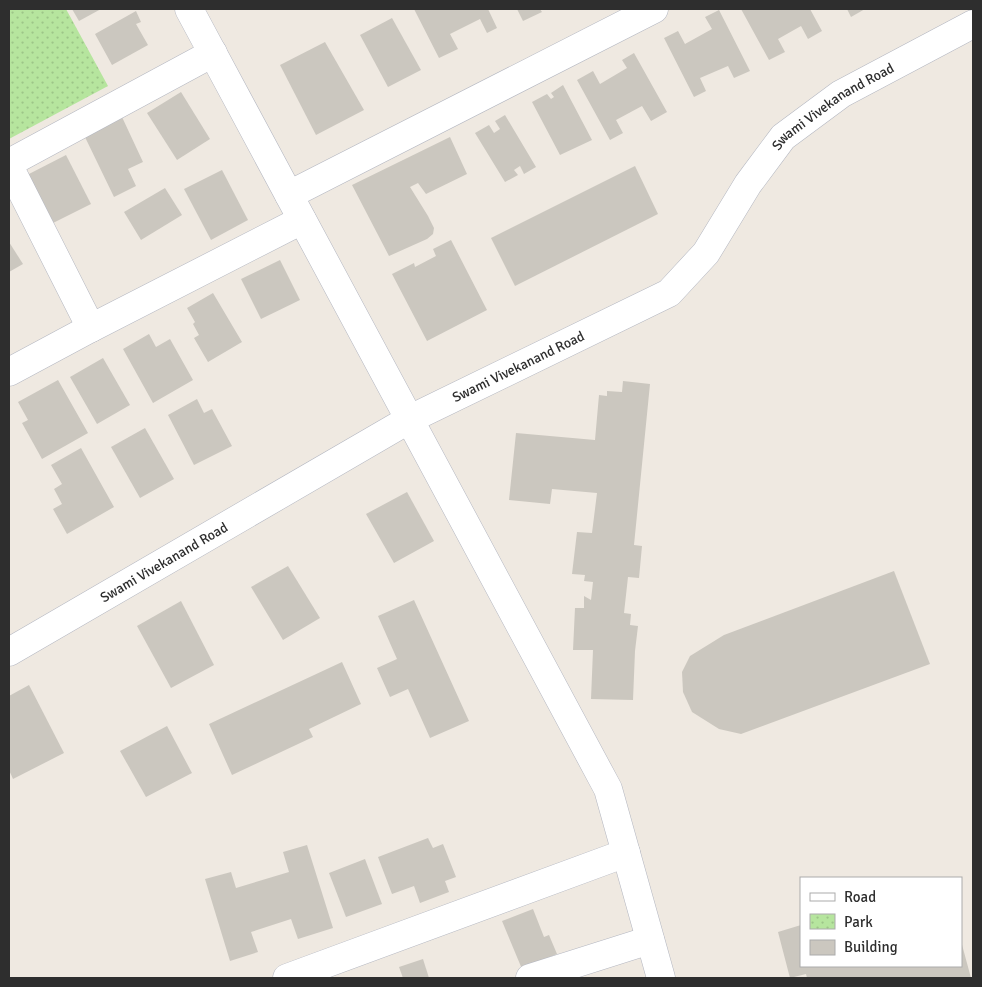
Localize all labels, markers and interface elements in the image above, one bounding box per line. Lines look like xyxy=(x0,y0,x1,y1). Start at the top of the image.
street label: Swami Vivekanand Road xyxy=(768,60,897,154)
street label: Swami Vivekanand Road xyxy=(450,328,587,406)
street label: Swami Vivekanand Road xyxy=(97,519,231,606)
legend xyxy=(800,877,962,967)
text: Road xyxy=(844,888,876,906)
text: Park xyxy=(844,913,873,931)
text: Building xyxy=(844,938,898,956)

